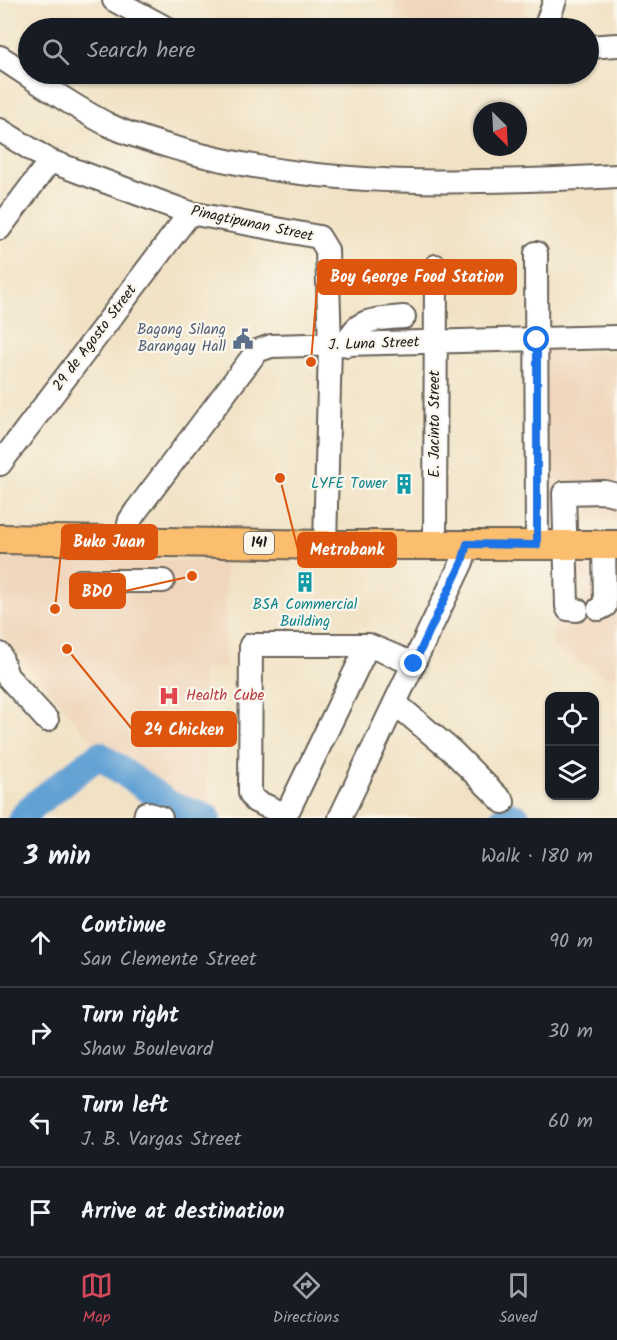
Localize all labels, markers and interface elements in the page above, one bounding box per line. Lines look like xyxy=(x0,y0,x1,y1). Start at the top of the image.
search box xyxy=(18,18,599,84)
text: Search here xyxy=(87,34,195,69)
icon: search xyxy=(39,35,72,68)
north arrow xyxy=(473,102,527,156)
street label: Pinagtipunan Street xyxy=(189,199,316,249)
callout: Boy George Food Station xyxy=(318,260,516,294)
text: Boy George Food Station xyxy=(330,265,504,290)
street label: 29 de Agosto Street xyxy=(47,279,143,396)
place label: Bagong Silang Barangay Hall xyxy=(137,318,226,359)
route start xyxy=(523,326,549,352)
public building icon: Bagong Silang Barangay Hall xyxy=(231,327,255,351)
street label: J. Luna Street xyxy=(328,330,420,358)
street label: E. Jacinto Street xyxy=(423,370,447,478)
place label: LYFE Tower xyxy=(311,472,388,496)
building icon: LYFE Tower xyxy=(392,472,416,496)
callout: Buko Juan xyxy=(62,525,157,559)
text: Buko Juan xyxy=(73,530,145,555)
road number: 141 xyxy=(244,532,274,554)
callout: Metrobank xyxy=(298,533,396,567)
text: Metrobank xyxy=(310,538,385,563)
building icon: BSA Commercial Building xyxy=(293,570,317,594)
callout: BDO xyxy=(70,574,125,608)
text: BDO xyxy=(82,580,112,605)
place label: BSA Commercial Building xyxy=(253,593,358,634)
route end xyxy=(400,650,426,676)
hospital icon: Health Cube xyxy=(157,684,181,708)
place label: Health Cube xyxy=(186,684,264,708)
map controls xyxy=(545,692,599,800)
button: locate xyxy=(545,692,599,746)
callout: 24 Chicken xyxy=(132,712,236,746)
text: 24 Chicken xyxy=(144,718,224,743)
button: layers xyxy=(545,746,599,800)
text: 3 min xyxy=(24,836,91,878)
text: Walk · 180 m xyxy=(481,841,593,873)
text: Continue xyxy=(81,909,166,944)
icon: ahead xyxy=(24,926,57,959)
text: 90 m xyxy=(549,926,593,958)
text: San Clemente Street xyxy=(81,944,257,976)
text: Turn right xyxy=(81,999,179,1034)
icon: right xyxy=(24,1016,57,1049)
text: 30 m xyxy=(548,1016,593,1048)
text: Shaw Boulevard xyxy=(81,1034,213,1066)
text: Turn left xyxy=(81,1089,168,1124)
icon: left xyxy=(24,1106,57,1139)
text: 60 m xyxy=(548,1106,593,1138)
text: J. B. Vargas Street xyxy=(81,1124,241,1156)
text: Arrive at destination xyxy=(81,1195,284,1230)
icon: arrive xyxy=(24,1196,57,1229)
tab: Map xyxy=(80,1269,113,1330)
tab: Directions xyxy=(273,1269,339,1330)
tab: Saved xyxy=(499,1269,537,1330)

